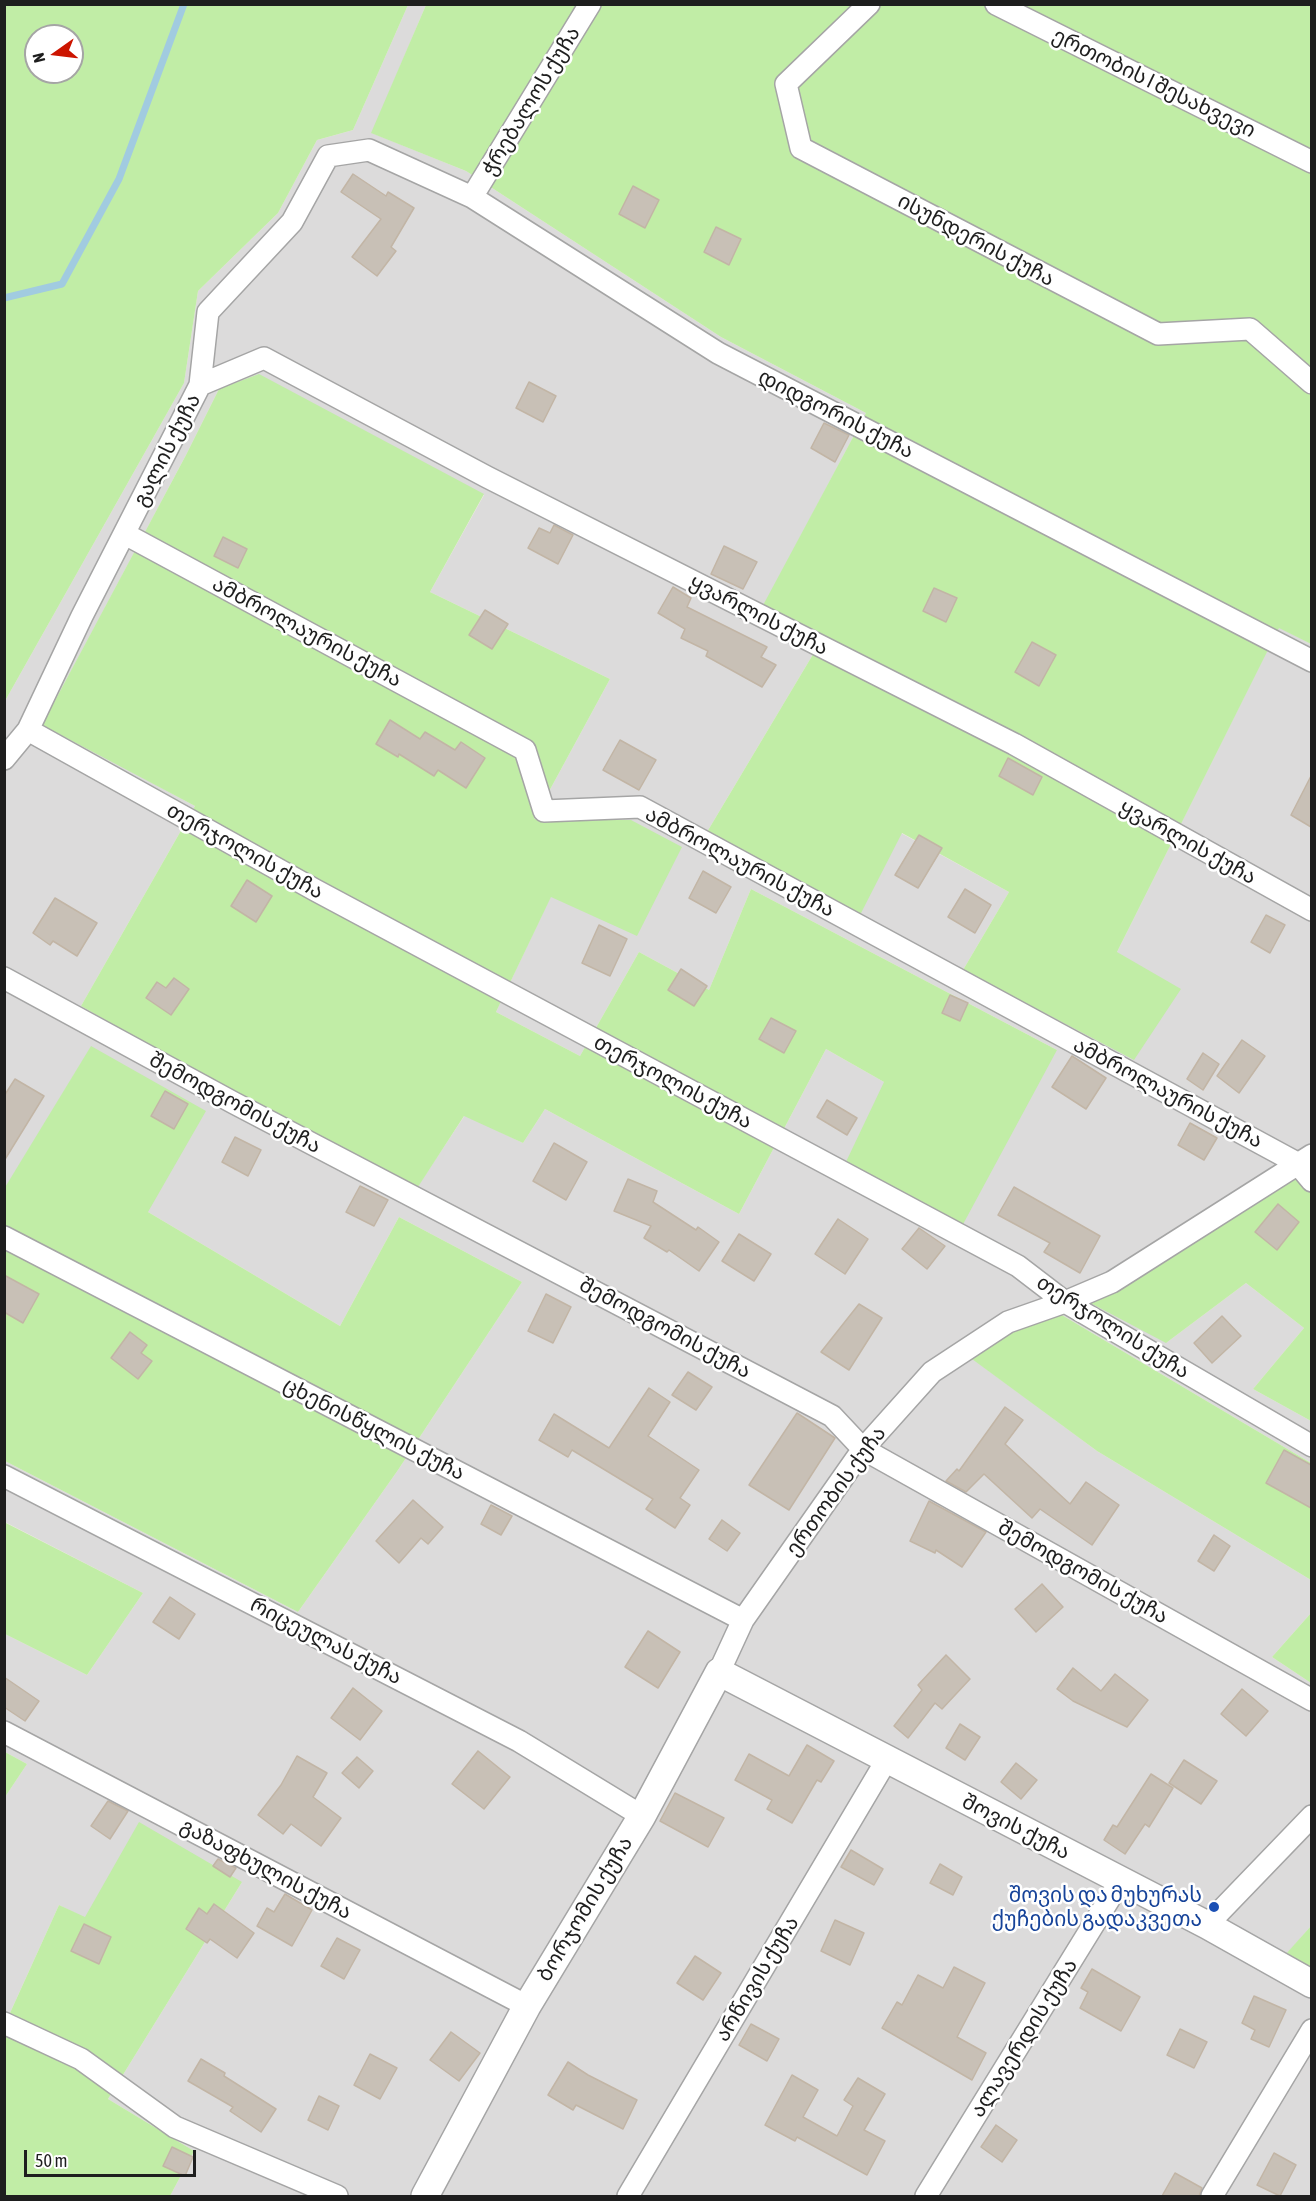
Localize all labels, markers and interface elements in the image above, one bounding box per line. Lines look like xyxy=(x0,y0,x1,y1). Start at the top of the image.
street label: ჭრებალოს ქუჩა xyxy=(477,22,585,180)
street label: ერთობის I შესახვევი xyxy=(1048,23,1260,143)
north arrow xyxy=(24,24,84,84)
text: N xyxy=(29,51,48,65)
street label: ისუნდერის ქუჩა xyxy=(893,188,1059,292)
street label: დიდგორის ქუჩა xyxy=(754,364,918,464)
street label: გალის ქუჩა xyxy=(128,389,206,511)
street label: ყვარლის ქუჩა xyxy=(685,569,833,661)
street label: ამბროლაურის ქუჩა xyxy=(208,571,406,693)
street label: ყვარლის ქუჩა xyxy=(1115,794,1261,890)
street label: თერჯოლის ქუჩა xyxy=(162,797,328,905)
street label: ამბროლაურის ქუჩა xyxy=(641,801,839,923)
street label: თერჯოლის ქუჩა xyxy=(590,1030,756,1134)
street label: ამბროლაურის ქუჩა xyxy=(1069,1032,1267,1154)
street label: შემოდგომის ქუჩა xyxy=(145,1047,325,1159)
street label: თერჯოლის ქუჩა xyxy=(1032,1270,1194,1384)
street label: შემოდგომის ქუჩა xyxy=(575,1272,755,1384)
street label: ცხენისწყლის ქუჩა xyxy=(279,1372,469,1486)
street label: ერთობის ქუჩა xyxy=(781,1421,891,1561)
street label: შემოდგომის ქუჩა xyxy=(994,1515,1172,1629)
street label: რიცეულას ქუჩა xyxy=(246,1592,406,1690)
street label: შოვის ქუჩა xyxy=(958,1789,1074,1865)
street label: გაზაფხულის ქუჩა xyxy=(176,1813,356,1925)
street label: ბორჯომის ქუჩა xyxy=(532,1832,638,1986)
place label: შოვის და მუხურას ქუჩების გადაკვეთა xyxy=(992,1882,1202,1932)
marker: შოვის და მუხურას ქუჩების გადაკვეთა xyxy=(1207,1900,1221,1914)
street label: არწივის ქუჩა xyxy=(710,1912,804,2046)
street label: ალავერდის ქუჩა xyxy=(965,1954,1083,2122)
scale bar xyxy=(27,2138,200,2176)
text: 50 m xyxy=(35,2150,67,2171)

